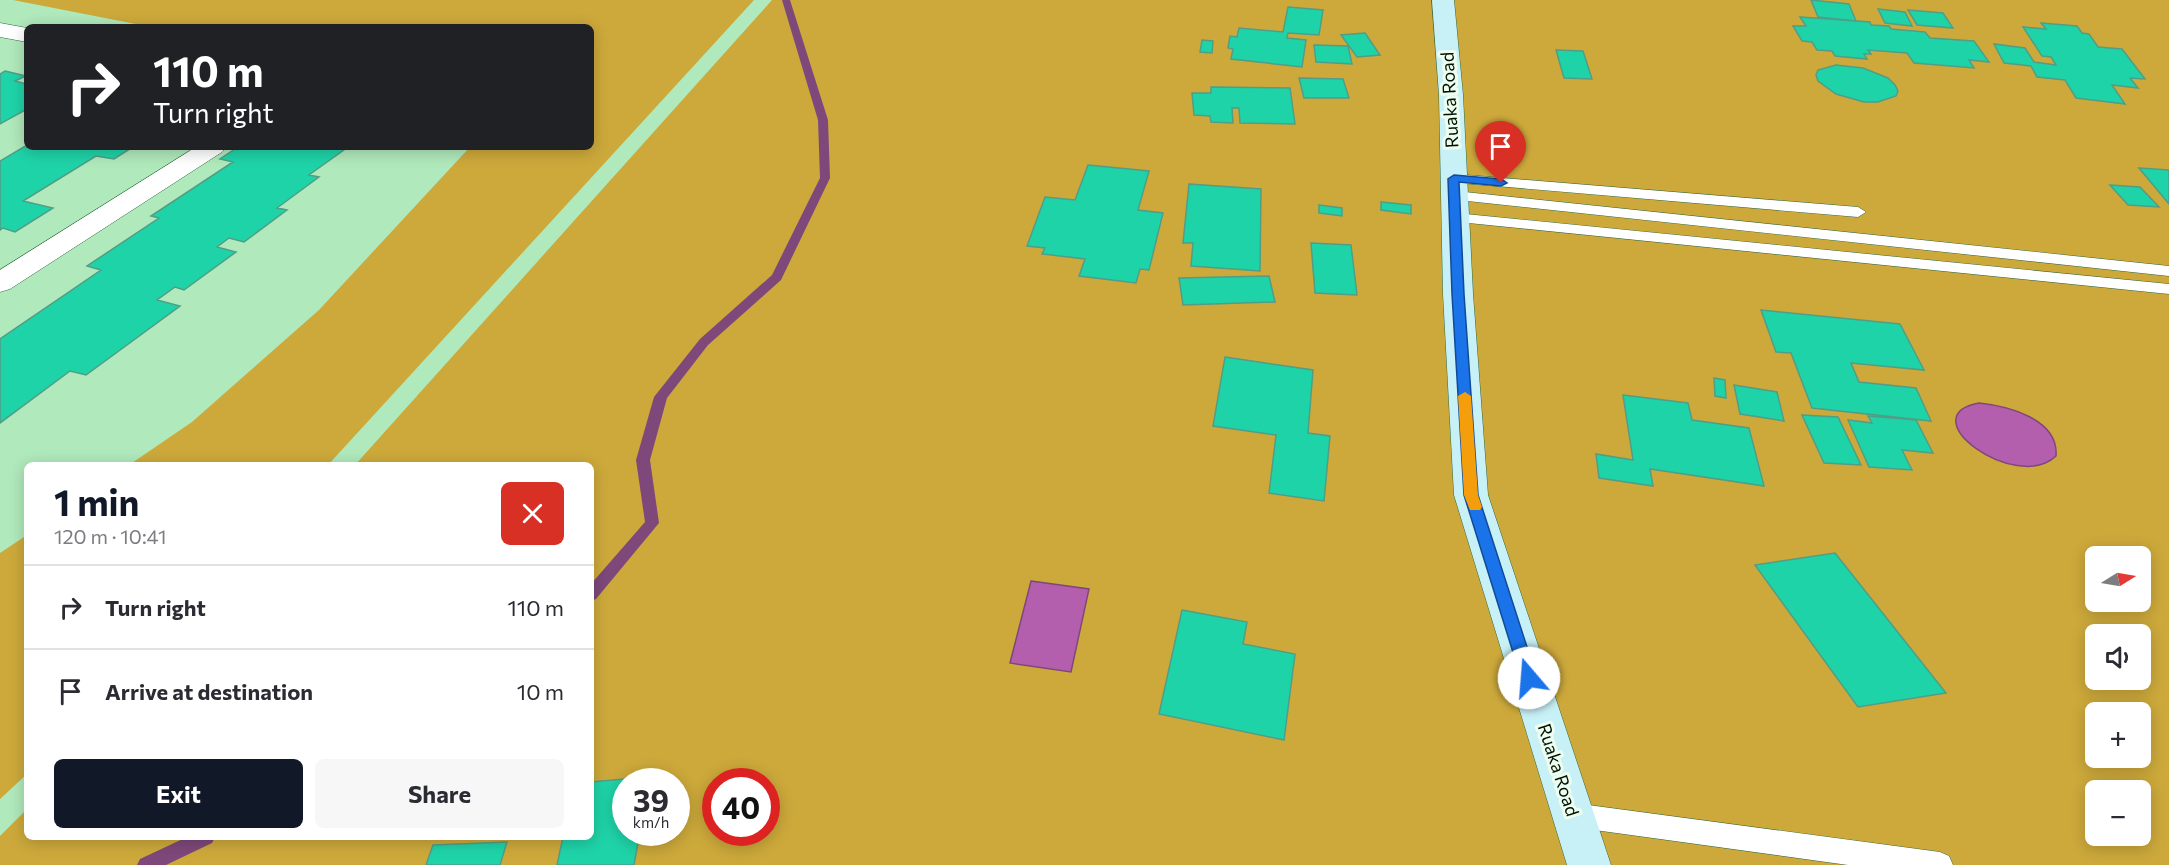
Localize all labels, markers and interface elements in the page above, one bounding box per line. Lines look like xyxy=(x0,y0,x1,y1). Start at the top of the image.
text: 110 m xyxy=(153,44,264,96)
icon: right xyxy=(54,48,132,126)
street label: Ruaka Road xyxy=(1436,51,1463,149)
text: Turn right xyxy=(153,96,273,129)
pin xyxy=(1475,121,1526,183)
icon: arrive xyxy=(1484,130,1517,163)
text: 1 min xyxy=(54,479,139,523)
button: close xyxy=(501,482,564,545)
text: 120 m · 10:41 xyxy=(54,524,167,548)
north arrow xyxy=(2085,546,2151,612)
map controls xyxy=(2085,546,2151,846)
icon: right xyxy=(54,591,87,624)
text: Turn right xyxy=(105,594,206,621)
text: 110 m xyxy=(507,594,564,621)
button: sound xyxy=(2085,624,2151,690)
position arrow xyxy=(1497,646,1561,710)
icon: arrive xyxy=(54,675,87,708)
text: Arrive at destination xyxy=(105,678,313,705)
text: 10 m xyxy=(517,678,564,705)
button: + xyxy=(2085,702,2151,768)
street label: Ruaka Road xyxy=(1534,721,1584,819)
button: Exit xyxy=(54,759,303,828)
button: Share xyxy=(315,759,564,828)
speed limit sign: 40 xyxy=(702,768,780,846)
button: − xyxy=(2085,780,2151,846)
text: 39 xyxy=(633,781,669,818)
text: km/h xyxy=(633,813,669,831)

